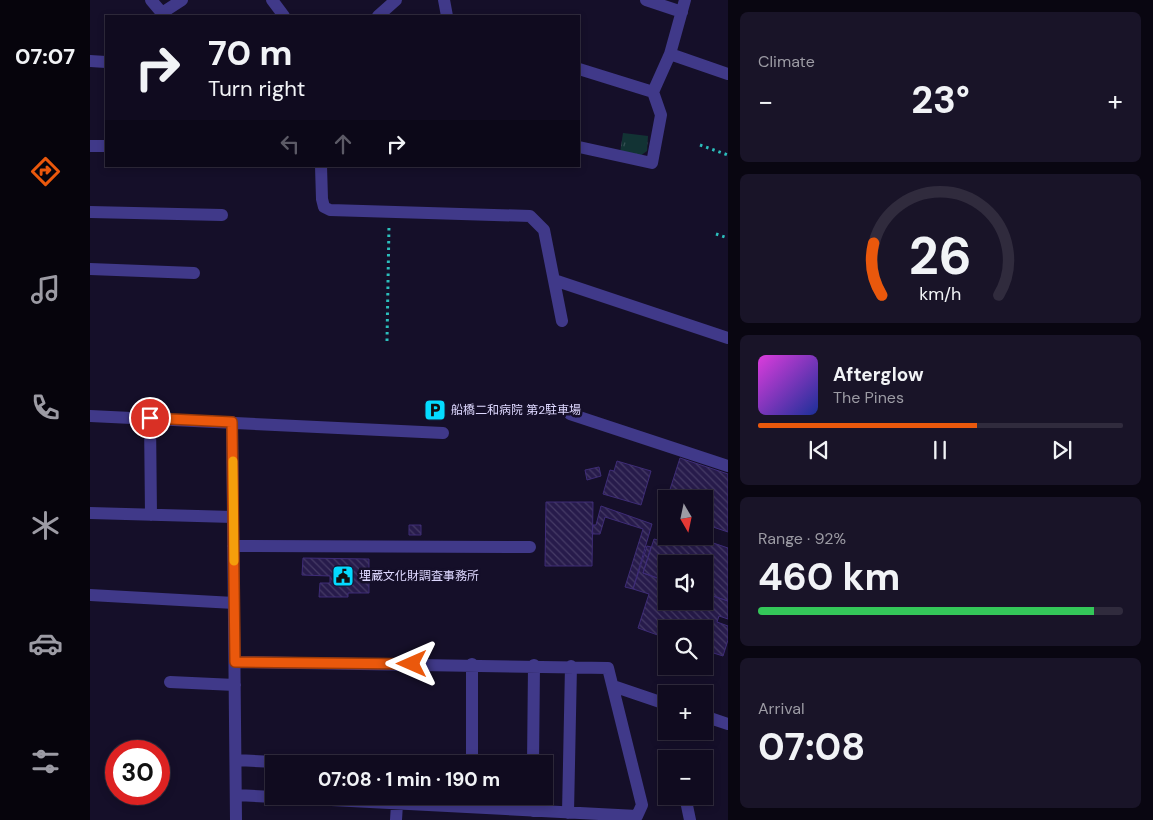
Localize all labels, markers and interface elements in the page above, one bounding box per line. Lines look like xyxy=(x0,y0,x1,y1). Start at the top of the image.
text: 70 m xyxy=(208,30,292,76)
icon: right xyxy=(125,35,190,100)
text: 07:07 xyxy=(15,42,75,71)
text: Climate xyxy=(758,51,815,72)
text: Turn right xyxy=(208,74,305,103)
text: 23° xyxy=(911,75,970,125)
text: − xyxy=(758,83,773,120)
text: + xyxy=(1108,83,1123,120)
icon: left xyxy=(276,130,304,158)
icon: ahead xyxy=(329,130,357,158)
icon: right xyxy=(382,130,410,158)
icon: directions xyxy=(28,154,63,189)
text: 26 xyxy=(909,222,972,290)
icon: music xyxy=(28,272,63,307)
text: km/h xyxy=(919,282,962,306)
text: Afterglow xyxy=(833,362,924,387)
text: The Pines xyxy=(833,387,904,408)
icon: phone xyxy=(28,390,63,425)
pin xyxy=(129,397,171,439)
parking icon: 船橋二和病院 第2駐車場 xyxy=(423,398,447,422)
place label: 船橋二和病院 第2駐車場 xyxy=(451,402,581,418)
icon: arrive xyxy=(136,404,164,432)
icon: previous xyxy=(805,436,833,464)
icon: pause xyxy=(926,436,954,464)
icon: next xyxy=(1048,436,1076,464)
north arrow xyxy=(658,490,712,545)
map controls xyxy=(658,490,713,805)
icon: climate xyxy=(28,508,63,543)
text: Range · 92% xyxy=(758,528,846,549)
text: 460 km xyxy=(758,552,900,602)
button: sound xyxy=(658,555,713,610)
public building icon: 埋蔵文化財調査事務所 xyxy=(331,564,355,588)
place label: 埋蔵文化財調査事務所 xyxy=(359,568,479,584)
button: search xyxy=(658,620,713,675)
icon: car xyxy=(28,626,63,661)
position arrow xyxy=(385,637,437,689)
button: + xyxy=(658,685,713,740)
text: Arrival xyxy=(758,698,805,719)
text: 07:08 xyxy=(758,722,865,772)
speed limit sign: 30 xyxy=(105,740,170,805)
icon: filters xyxy=(28,744,63,779)
button: − xyxy=(658,750,713,805)
text: 07:08 · 1 min · 190 m xyxy=(318,767,500,792)

